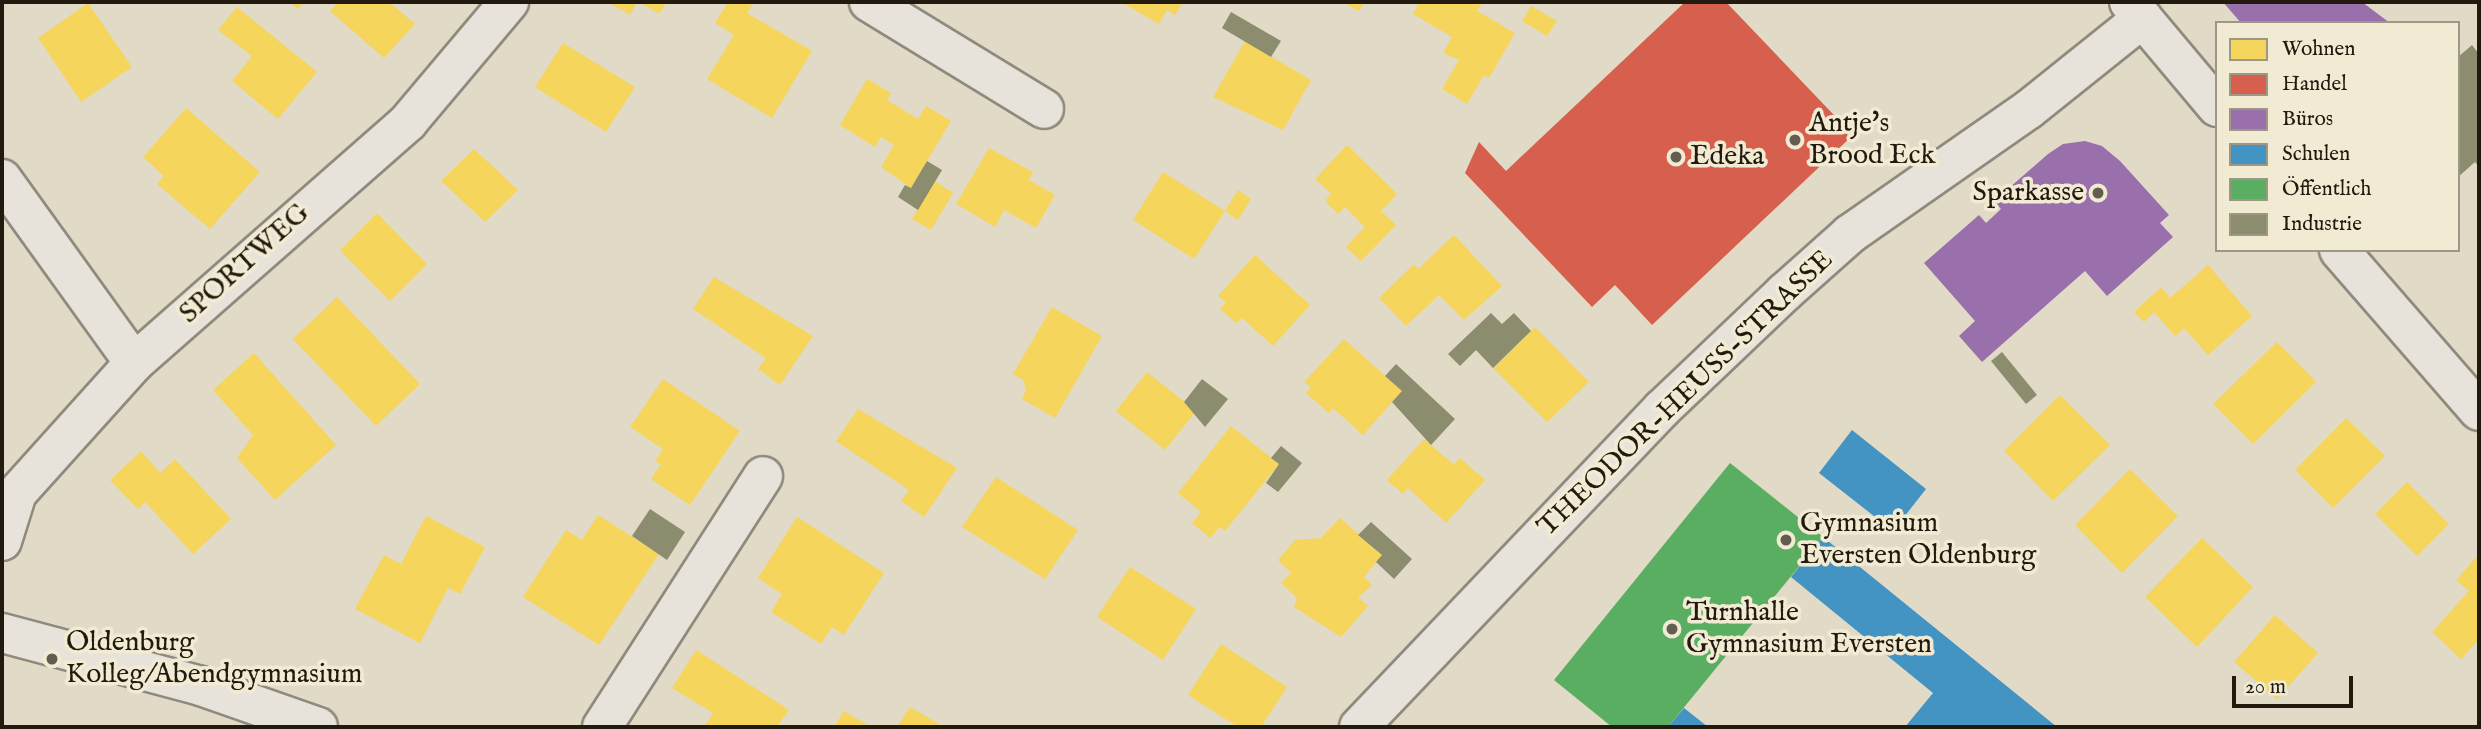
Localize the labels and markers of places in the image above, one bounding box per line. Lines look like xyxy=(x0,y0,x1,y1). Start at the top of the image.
place label: Antje's Brood Eck xyxy=(1809,107,1935,173)
marker: Antje's Brood Eck xyxy=(1787,132,1803,148)
place label: Edeka xyxy=(1690,140,1764,174)
marker: Edeka xyxy=(1668,149,1684,165)
place label: Sparkasse xyxy=(1973,176,2084,210)
marker: Sparkasse xyxy=(2090,185,2106,201)
place label: Gymnasium Eversten Oldenburg xyxy=(1800,507,2036,573)
marker: Gymnasium Eversten Oldenburg xyxy=(1778,532,1794,548)
place label: Turnhalle Gymnasium Eversten xyxy=(1686,596,1932,662)
marker: Turnhalle Gymnasium Eversten xyxy=(1664,621,1680,637)
place label: Oldenburg Kolleg/Abendgymnasium xyxy=(66,626,362,692)
marker: Oldenburg Kolleg/Abendgymnasium xyxy=(44,651,60,667)

